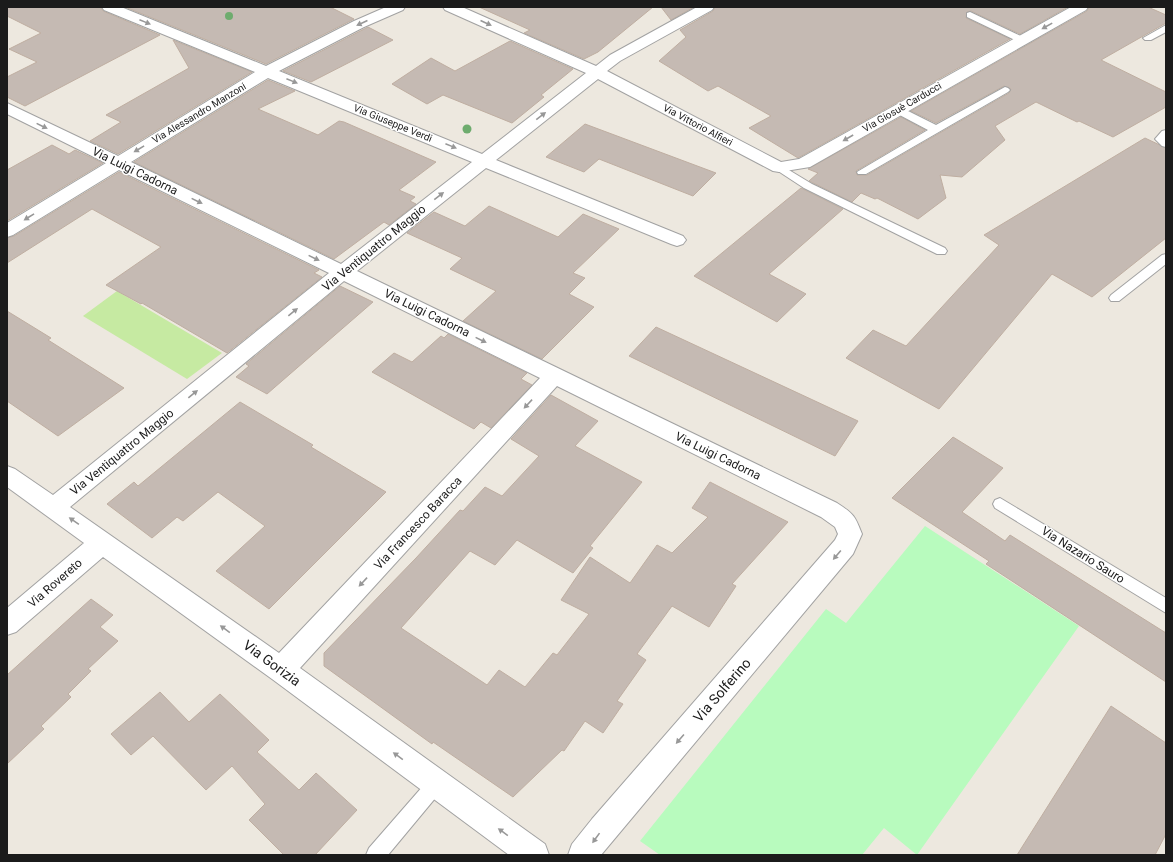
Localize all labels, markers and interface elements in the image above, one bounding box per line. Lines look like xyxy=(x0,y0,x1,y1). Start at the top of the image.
one-way arrow xyxy=(140,19,152,25)
one-way arrow xyxy=(356,20,368,26)
one-way arrow xyxy=(480,20,491,26)
one-way arrow xyxy=(1041,23,1053,29)
one-way arrow xyxy=(286,78,298,84)
street label: Via Giosuè Carducci xyxy=(861,80,943,134)
street label: Via Alessandro Manzoni xyxy=(150,81,248,145)
street label: Via Giuseppe Verdi xyxy=(352,102,434,144)
street label: Via Vittorio Alfieri xyxy=(661,102,735,148)
one-way arrow xyxy=(535,111,546,120)
one-way arrow xyxy=(36,122,48,129)
one-way arrow xyxy=(843,134,854,141)
street label: Via Luigi Cadorna xyxy=(90,144,180,198)
one-way arrow xyxy=(445,144,457,150)
one-way arrow xyxy=(133,145,145,152)
one-way arrow xyxy=(433,192,444,201)
one-way arrow xyxy=(191,198,202,204)
street label: Via Ventiquattro Maggio xyxy=(319,202,429,294)
one-way arrow xyxy=(23,214,35,221)
one-way arrow xyxy=(308,255,319,261)
street label: Via Luigi Cadorna xyxy=(382,286,472,340)
one-way arrow xyxy=(288,308,299,317)
one-way arrow xyxy=(475,336,486,343)
one-way arrow xyxy=(187,390,198,399)
one-way arrow xyxy=(523,399,532,409)
street label: Via Ventiquattro Maggio xyxy=(67,406,177,498)
street label: Via Luigi Cadorna xyxy=(673,429,763,483)
street label: Via Francesco Baracca xyxy=(371,474,465,572)
one-way arrow xyxy=(68,517,79,525)
street label: Via Nazario Sauro xyxy=(1039,524,1127,586)
one-way arrow xyxy=(832,550,841,560)
street label: Via Rovereto xyxy=(25,556,85,610)
one-way arrow xyxy=(359,577,368,586)
one-way arrow xyxy=(220,625,230,633)
street label: Via Gorizia xyxy=(240,637,304,689)
street label: Via Solferino xyxy=(690,655,754,725)
one-way arrow xyxy=(675,734,684,744)
one-way arrow xyxy=(392,751,403,760)
one-way arrow xyxy=(498,828,508,836)
one-way arrow xyxy=(592,833,600,843)

